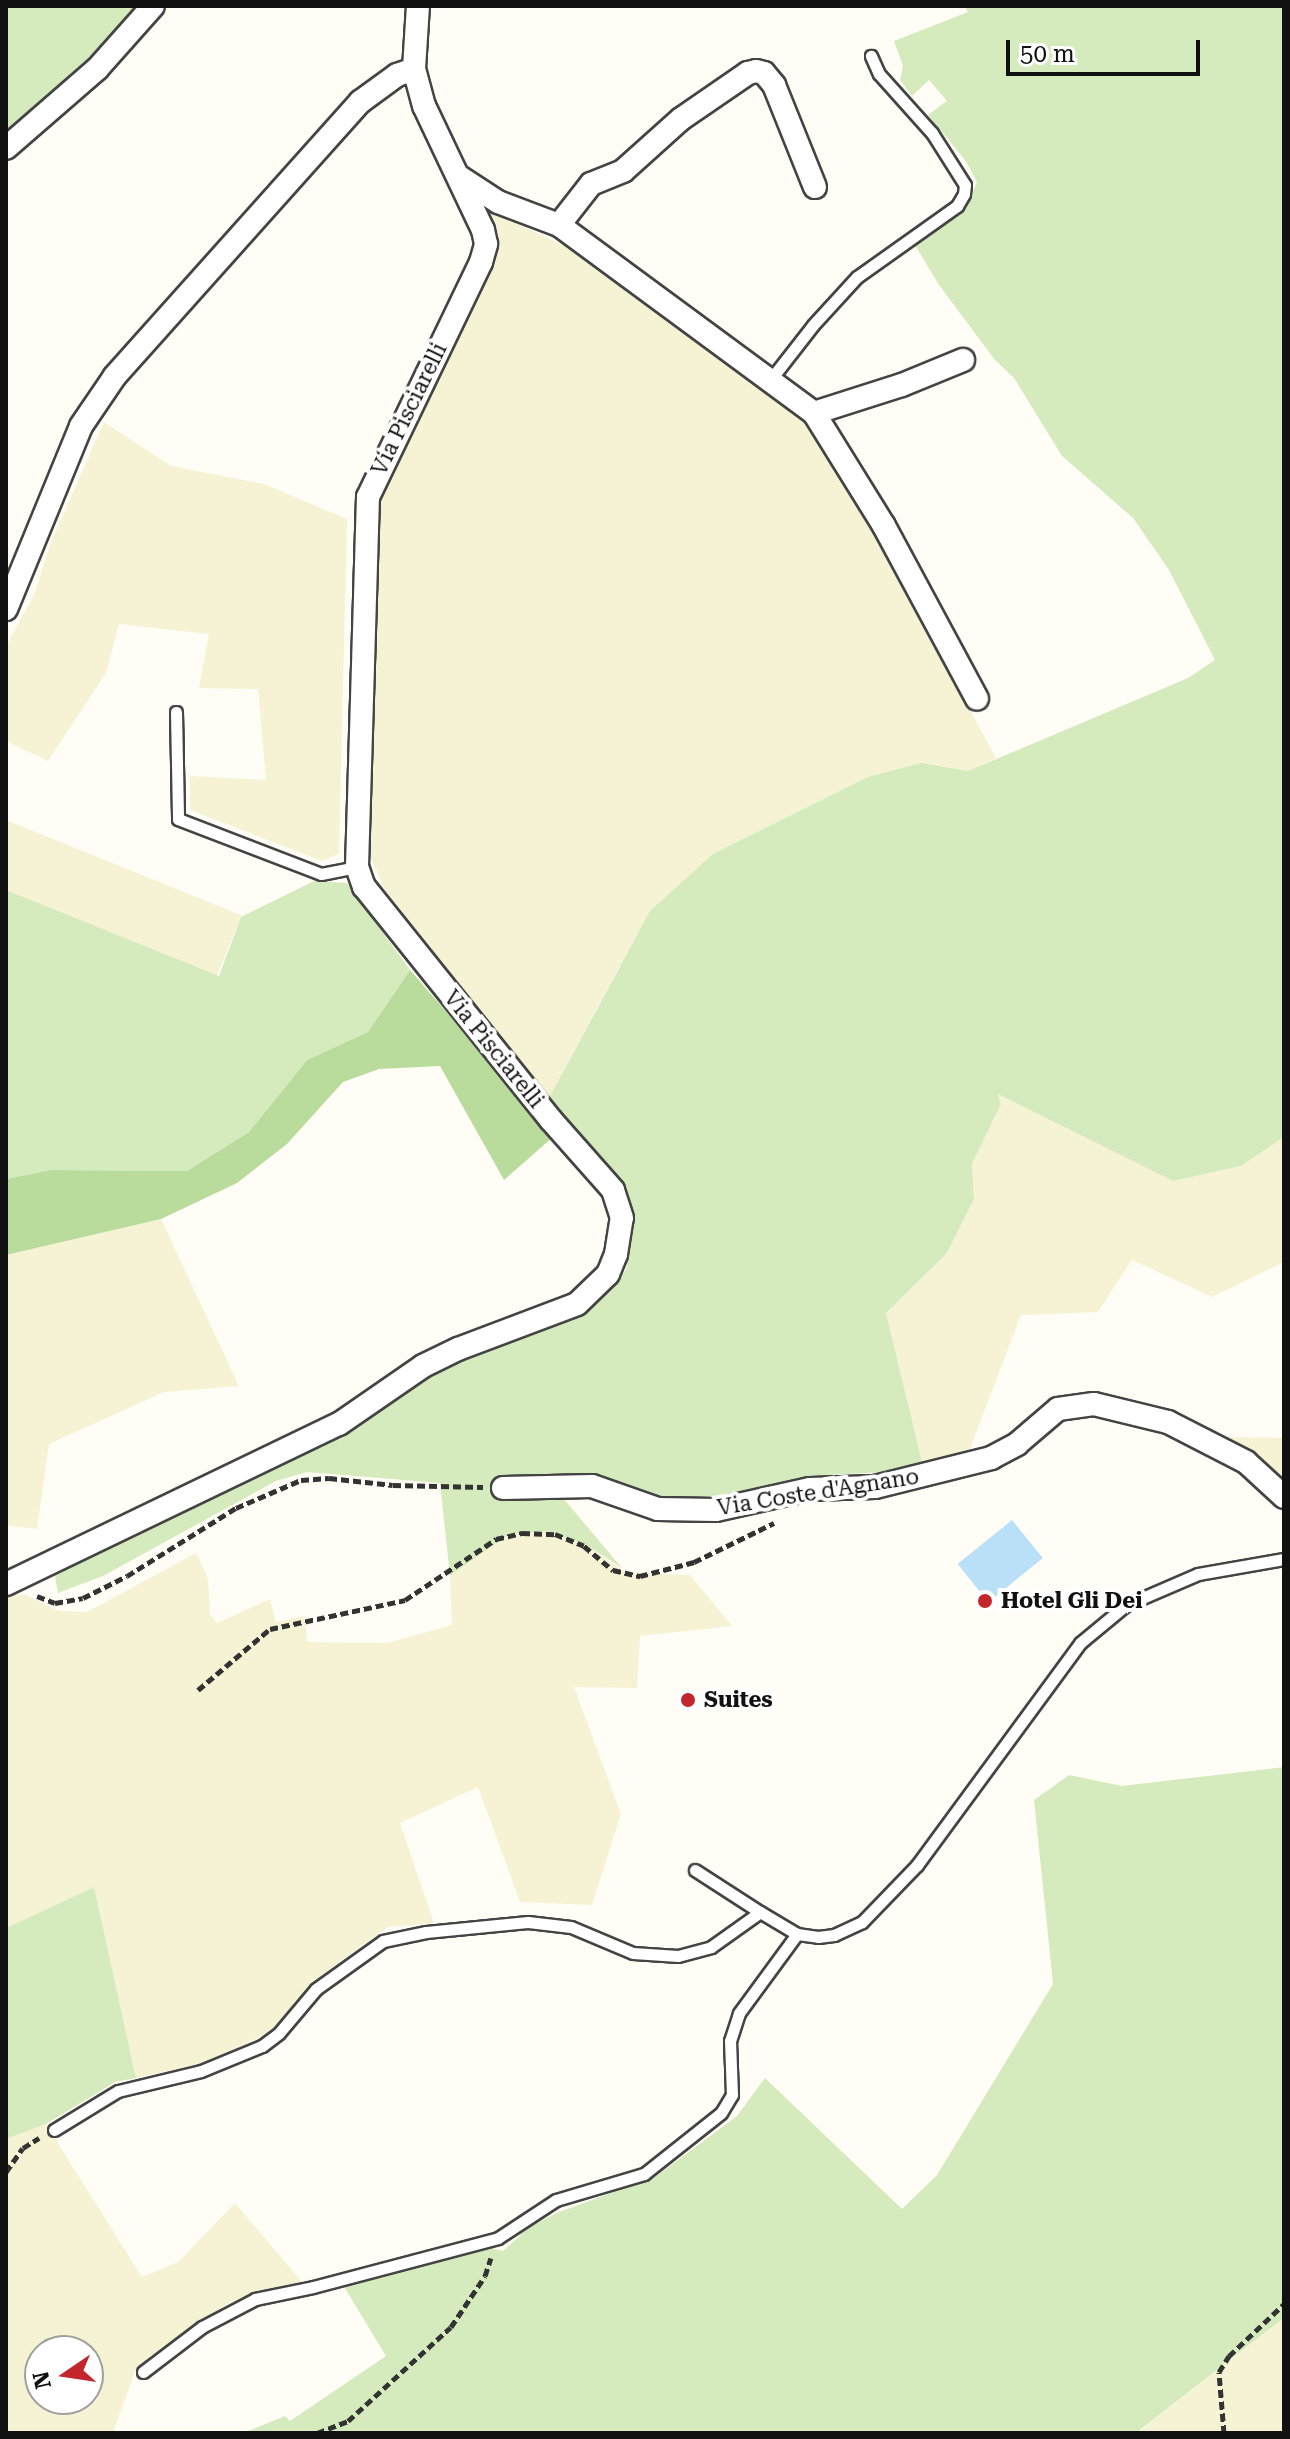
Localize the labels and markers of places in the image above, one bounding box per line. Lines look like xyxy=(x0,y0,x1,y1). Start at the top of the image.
place label: Hotel Gli Dei xyxy=(1001,1588,1143,1614)
marker: Hotel Gli Dei xyxy=(976,1592,994,1610)
place label: Suites xyxy=(704,1687,773,1713)
marker: Suites xyxy=(679,1691,697,1709)

